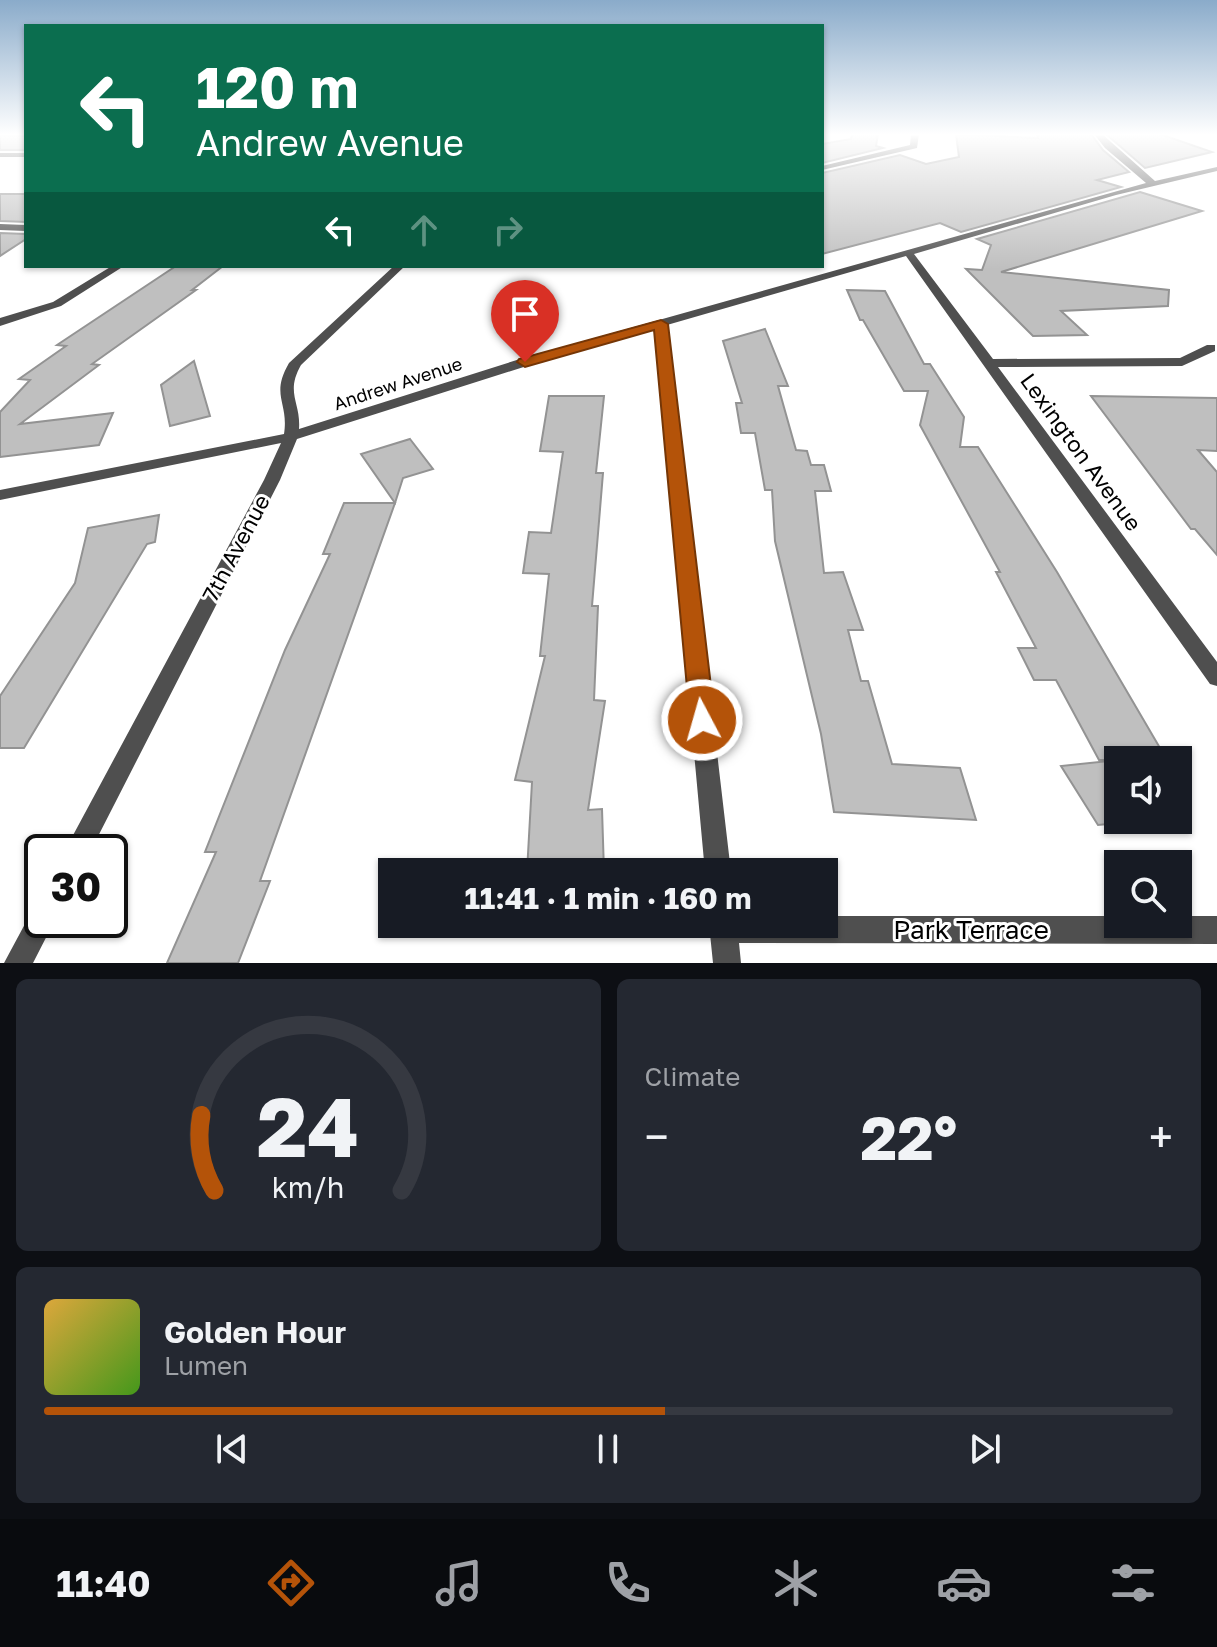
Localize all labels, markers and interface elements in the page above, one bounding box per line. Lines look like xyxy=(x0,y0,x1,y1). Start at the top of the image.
text: 120 m xyxy=(196,53,358,120)
icon: left xyxy=(64,56,168,160)
text: Andrew Avenue xyxy=(196,121,464,164)
icon: left xyxy=(318,208,362,252)
icon: ahead xyxy=(402,208,446,252)
icon: right xyxy=(486,208,530,252)
pin xyxy=(491,280,559,362)
icon: arrive xyxy=(503,292,547,336)
street label: Andrew Avenue xyxy=(331,352,465,414)
street label: Lexington Avenue xyxy=(1015,368,1148,536)
street label: 7th Avenue xyxy=(196,490,275,606)
position arrow xyxy=(660,678,744,762)
map controls xyxy=(1104,746,1192,938)
button: sound xyxy=(1104,746,1192,834)
speed limit sign: 30 xyxy=(24,834,128,938)
button: search xyxy=(1104,850,1192,938)
text: 11:41 · 1 min · 160 m xyxy=(464,880,752,916)
street label: Park Terrace xyxy=(893,914,1049,945)
text: Climate xyxy=(645,1061,740,1092)
text: 24 xyxy=(257,1075,360,1175)
text: 22° xyxy=(860,1101,957,1173)
text: − xyxy=(645,1110,669,1163)
text: + xyxy=(1149,1110,1173,1163)
text: km/h xyxy=(272,1170,345,1204)
text: Golden Hour xyxy=(164,1314,346,1350)
text: Lumen xyxy=(164,1350,248,1381)
icon: previous xyxy=(210,1427,254,1471)
icon: pause xyxy=(586,1427,630,1471)
icon: next xyxy=(963,1427,1007,1471)
icon: directions xyxy=(263,1555,319,1611)
icon: music xyxy=(431,1555,487,1611)
icon: phone xyxy=(600,1555,656,1611)
icon: climate xyxy=(768,1555,824,1611)
icon: car xyxy=(936,1555,992,1611)
icon: filters xyxy=(1105,1555,1161,1611)
text: 11:40 xyxy=(56,1562,151,1605)

